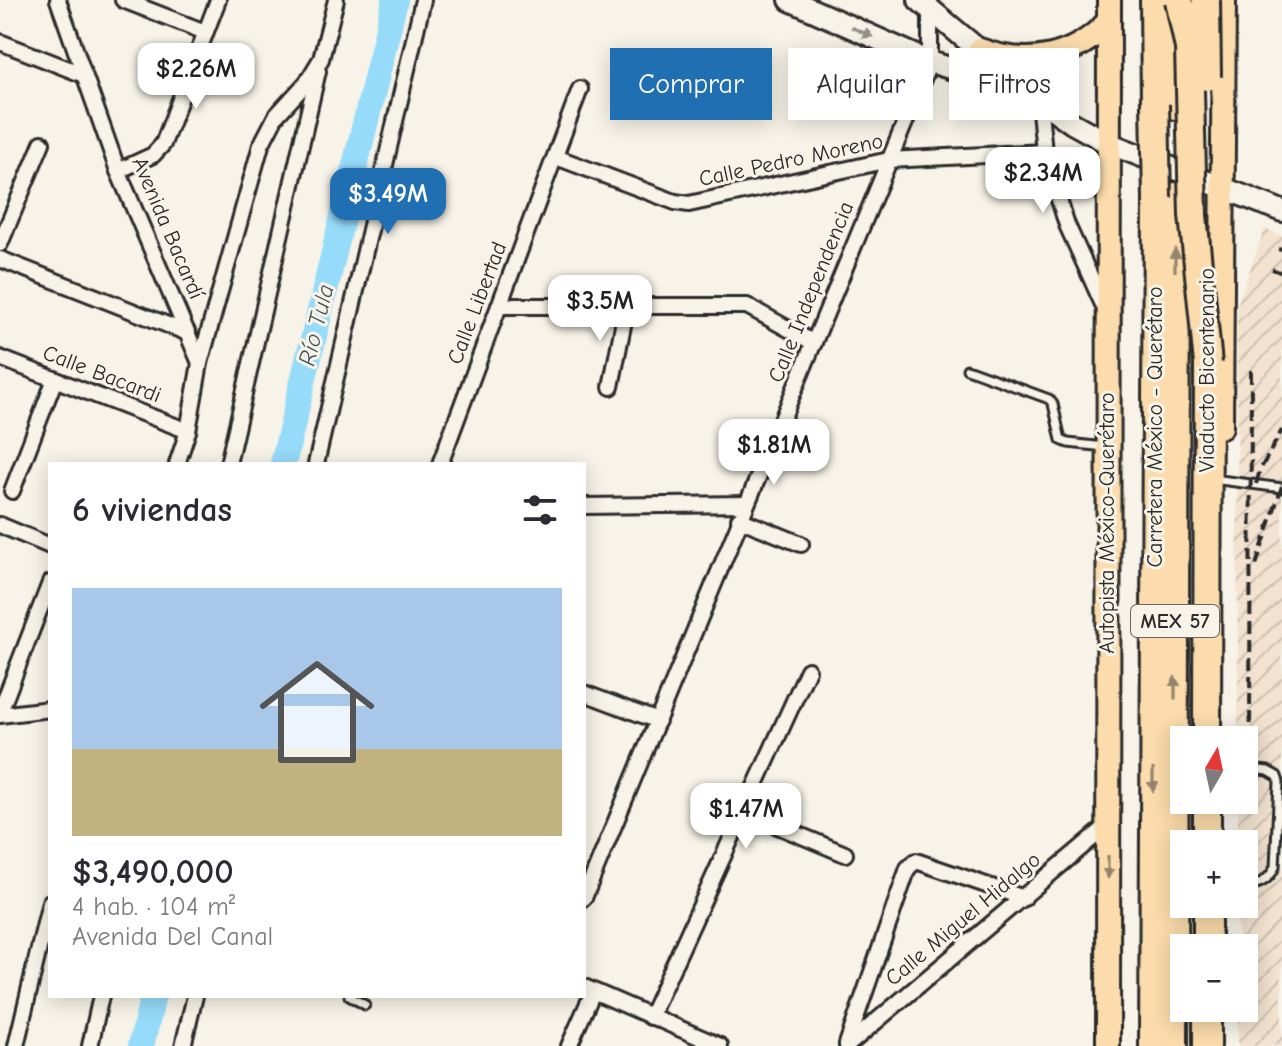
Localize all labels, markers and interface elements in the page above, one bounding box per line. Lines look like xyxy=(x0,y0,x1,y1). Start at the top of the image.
one-way arrow xyxy=(850,25,873,38)
pin: $2.26M xyxy=(131,43,261,111)
chip: Comprar xyxy=(610,48,772,120)
chip: Alquilar xyxy=(788,48,933,120)
chip: Filtros xyxy=(949,48,1079,120)
text: $2.26M xyxy=(156,54,236,84)
street label: Calle Pedro Moreno xyxy=(697,128,885,192)
pin: $2.34M xyxy=(978,147,1108,215)
street label: Avenida Bacardí xyxy=(126,153,210,304)
text: $2.34M xyxy=(1003,158,1083,188)
pin: $3.49M xyxy=(323,168,453,236)
text: $3.49M xyxy=(348,179,428,209)
street label: Calle Independencia xyxy=(763,198,859,386)
street label: Calle Libertad xyxy=(442,238,512,368)
one-way arrow xyxy=(1169,247,1181,272)
street label: Viaducto Bicentenario xyxy=(1194,268,1220,472)
pin: $3.5M xyxy=(544,275,656,343)
water label: Río Tula xyxy=(292,281,340,369)
text: $3.5M xyxy=(566,286,634,316)
street label: Carretera México - Querétaro xyxy=(1142,286,1168,568)
street label: Calle Bacardi xyxy=(39,340,165,408)
street label: Autopista México-Querétaro xyxy=(1094,392,1120,654)
pin: $1.81M xyxy=(709,419,839,487)
text: $1.81M xyxy=(736,430,812,460)
icon: filters xyxy=(518,488,562,532)
text: 6 viviendas xyxy=(72,490,232,530)
road number: MEX 57 xyxy=(1131,605,1219,637)
icon: home xyxy=(245,640,389,784)
one-way arrow xyxy=(1169,675,1181,700)
north arrow xyxy=(1170,726,1258,814)
map controls xyxy=(1170,726,1258,1022)
one-way arrow xyxy=(1147,768,1159,793)
pin: $1.47M xyxy=(681,783,811,851)
text: $1.47M xyxy=(708,794,784,824)
button: + xyxy=(1170,830,1258,918)
street label: Calle Miguel Hidalgo xyxy=(880,847,1046,991)
text: $3,490,000 xyxy=(72,852,234,892)
one-way arrow xyxy=(1102,855,1114,880)
text: 4 hab. · 104 m² xyxy=(72,892,235,922)
text: Avenida Del Canal xyxy=(72,922,273,952)
button: − xyxy=(1170,934,1258,1022)

